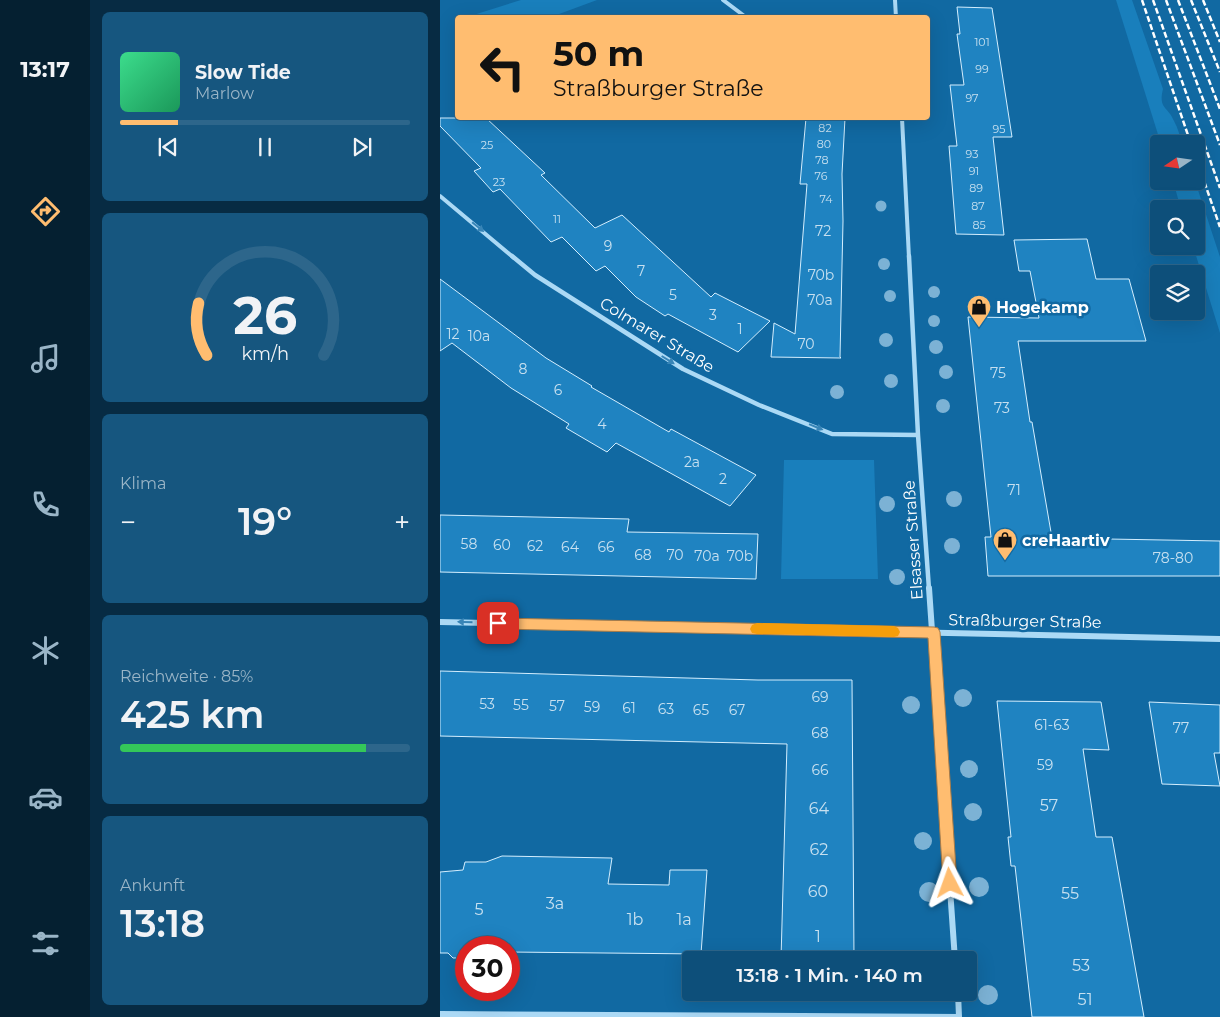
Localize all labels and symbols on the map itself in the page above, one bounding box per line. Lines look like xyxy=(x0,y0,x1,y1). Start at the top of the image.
house number: 101 xyxy=(974,35,990,49)
house number: 99 xyxy=(975,62,989,76)
house number: 97 xyxy=(965,91,979,105)
house number: 82 xyxy=(818,121,832,135)
house number: 95 xyxy=(993,122,1005,136)
north arrow xyxy=(1150,135,1205,190)
house number: 80 xyxy=(817,137,831,151)
house number: 25 xyxy=(481,138,493,152)
house number: 93 xyxy=(966,147,978,161)
house number: 78 xyxy=(815,153,829,167)
house number: 91 xyxy=(969,164,979,178)
house number: 76 xyxy=(815,169,828,183)
house number: 23 xyxy=(493,175,505,189)
house number: 89 xyxy=(969,181,983,195)
house number: 74 xyxy=(819,192,833,206)
house number: 87 xyxy=(971,199,985,213)
house number: 11 xyxy=(553,212,561,226)
house number: 85 xyxy=(972,218,986,232)
one-way arrow xyxy=(471,222,484,233)
house number: 72 xyxy=(815,222,831,240)
house number: 9 xyxy=(604,237,612,255)
house number: 7 xyxy=(637,262,645,280)
house number: 70b xyxy=(808,266,834,284)
house number: 5 xyxy=(669,286,677,304)
house number: 70a xyxy=(807,291,833,309)
street label: Colmarer Straße xyxy=(596,293,718,377)
shop icon: Hogekamp xyxy=(966,294,992,328)
place label: Hogekamp xyxy=(996,298,1089,317)
house number: 3 xyxy=(709,306,717,324)
house number: 1 xyxy=(737,320,743,338)
house number: 12 xyxy=(446,325,460,343)
house number: 10a xyxy=(468,327,490,345)
house number: 70 xyxy=(797,335,815,353)
one-way arrow xyxy=(662,355,675,364)
house number: 8 xyxy=(519,360,528,378)
house number: 75 xyxy=(990,364,1006,382)
house number: 6 xyxy=(554,381,563,399)
house number: 73 xyxy=(994,399,1010,417)
house number: 4 xyxy=(597,415,607,433)
one-way arrow xyxy=(809,424,823,432)
house number: 2a xyxy=(684,453,700,471)
house number: 2 xyxy=(719,470,727,488)
street label: Elsasser Straße xyxy=(899,479,927,601)
house number: 71 xyxy=(1007,481,1021,499)
shop icon: creHaartiv xyxy=(992,527,1018,561)
place label: creHaartiv xyxy=(1022,531,1110,550)
house number: 58 xyxy=(461,535,477,553)
house number: 60 xyxy=(493,536,511,554)
house number: 62 xyxy=(527,537,543,555)
house number: 64 xyxy=(561,538,580,556)
house number: 66 xyxy=(597,538,615,556)
house number: 68 xyxy=(634,546,652,564)
house number: 70 xyxy=(666,546,684,564)
house number: 70a xyxy=(694,547,720,565)
house number: 70b xyxy=(727,547,753,565)
house number: 78-80 xyxy=(1153,549,1193,567)
pin xyxy=(477,602,519,644)
street label: Straßburger Straße xyxy=(948,610,1102,632)
one-way arrow xyxy=(457,618,473,626)
house number: 69 xyxy=(811,688,829,706)
house number: 53 xyxy=(479,695,495,713)
house number: 55 xyxy=(513,696,529,714)
house number: 57 xyxy=(549,697,565,715)
house number: 59 xyxy=(584,698,600,716)
house number: 61 xyxy=(622,699,636,717)
house number: 63 xyxy=(658,700,674,718)
house number: 65 xyxy=(693,701,709,719)
house number: 67 xyxy=(729,701,745,719)
house number: 61-63 xyxy=(1034,716,1070,734)
house number: 77 xyxy=(1173,719,1189,737)
house number: 68 xyxy=(811,724,829,742)
house number: 59 xyxy=(1037,756,1053,774)
house number: 66 xyxy=(811,761,829,779)
house number: 57 xyxy=(1040,796,1058,815)
house number: 64 xyxy=(809,799,830,818)
house number: 62 xyxy=(810,840,828,859)
position arrow xyxy=(923,856,975,908)
house number: 60 xyxy=(808,882,828,901)
house number: 55 xyxy=(1061,884,1079,903)
house number: 3a xyxy=(546,894,564,913)
house number: 5 xyxy=(474,900,484,919)
house number: 1b xyxy=(627,910,643,929)
house number: 1a xyxy=(676,910,692,929)
house number: 1 xyxy=(815,927,821,946)
speed limit sign: 30 xyxy=(455,936,520,1001)
house number: 53 xyxy=(1072,956,1090,975)
house number: 51 xyxy=(1078,990,1092,1009)

